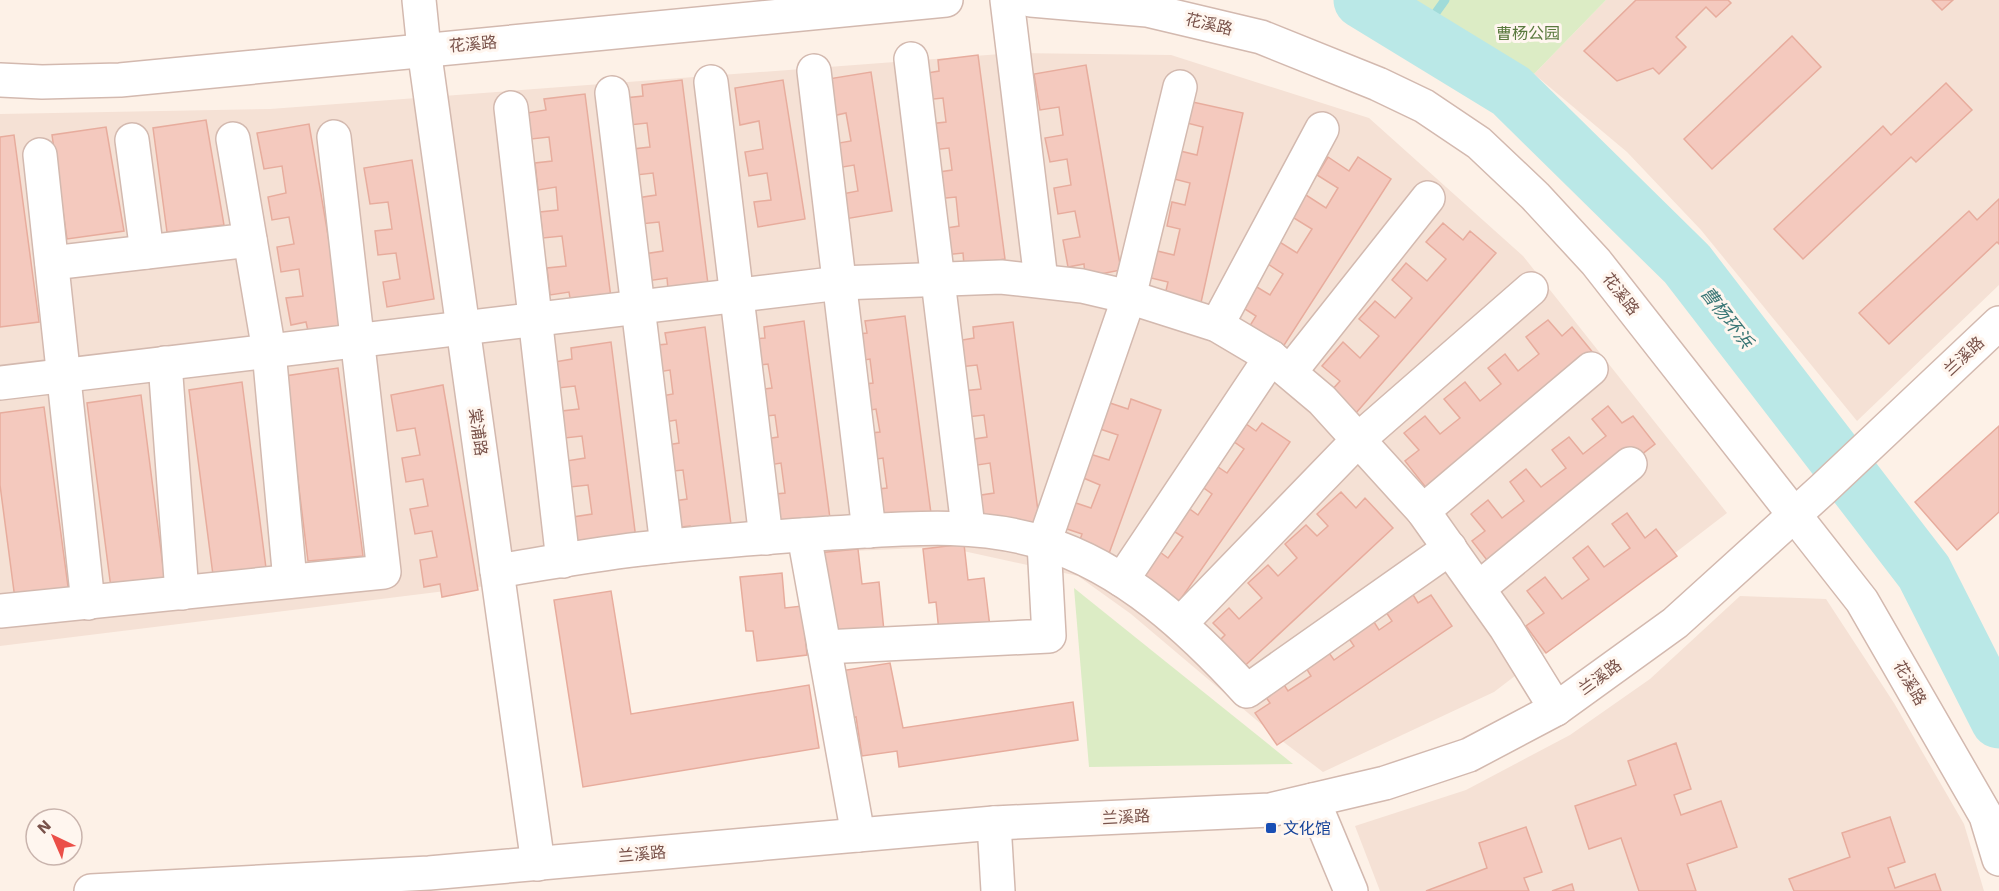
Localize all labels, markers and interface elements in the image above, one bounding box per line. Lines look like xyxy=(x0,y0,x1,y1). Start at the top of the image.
street label: 花溪路 xyxy=(1183,9,1235,39)
park label: 曹杨公园 xyxy=(1496,24,1560,43)
street label: 花溪路 xyxy=(448,32,498,56)
street label: 花溪路 xyxy=(1599,269,1643,319)
water label: 曹杨环浜 xyxy=(1697,282,1759,353)
street label: 兰溪路 xyxy=(1940,333,1988,379)
street label: 棠浦路 xyxy=(465,407,491,457)
street label: 兰溪路 xyxy=(1575,655,1625,699)
street label: 花溪路 xyxy=(1890,657,1930,709)
street label: 兰溪路 xyxy=(1102,806,1150,828)
north arrow xyxy=(24,807,84,867)
text: N xyxy=(33,816,55,838)
place label: 文化馆 xyxy=(1283,819,1331,838)
marker: 文化馆 xyxy=(1264,821,1278,835)
street label: 兰溪路 xyxy=(617,842,667,866)

